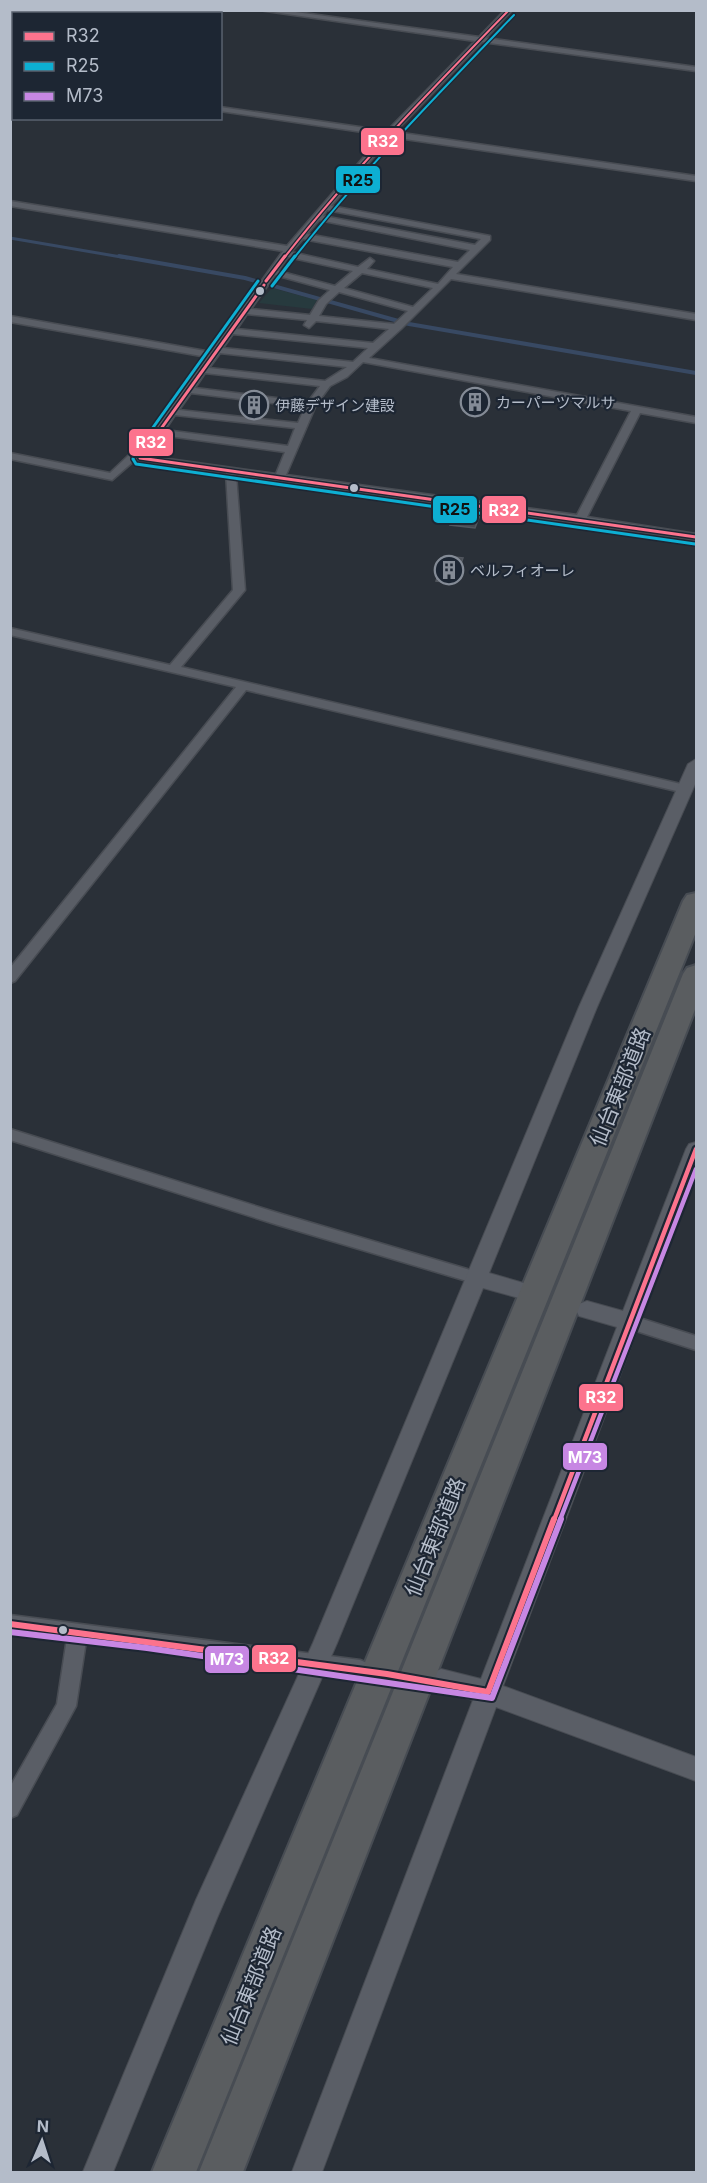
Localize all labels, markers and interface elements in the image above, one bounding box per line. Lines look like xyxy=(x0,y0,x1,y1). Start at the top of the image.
legend xyxy=(12,12,222,120)
text: R32 xyxy=(66,25,100,46)
text: R25 xyxy=(66,55,100,76)
text: M73 xyxy=(66,85,103,106)
line badge: R32 xyxy=(360,127,405,156)
text: R32 xyxy=(368,131,398,151)
line badge: R25 xyxy=(335,165,381,194)
text: R25 xyxy=(343,170,373,190)
unlabelled marker xyxy=(254,285,266,297)
building icon: カーパーツマルサ xyxy=(459,386,491,418)
building icon: 伊藤デザイン建設 xyxy=(238,389,270,421)
place label: カーパーツマルサ xyxy=(496,393,616,412)
place label: 伊藤デザイン建設 xyxy=(275,396,395,415)
line badge: R32 xyxy=(128,428,174,457)
text: R32 xyxy=(136,432,166,452)
unlabelled marker xyxy=(348,482,360,494)
line badge: R25 xyxy=(432,495,478,524)
line badge: R32 xyxy=(481,495,527,524)
text: R25 xyxy=(440,499,470,519)
text: R32 xyxy=(489,500,519,520)
building icon: ベルフィオーレ xyxy=(433,554,465,586)
place label: ベルフィオーレ xyxy=(470,561,575,580)
street label: 仙台東部道路 xyxy=(585,1024,655,1150)
line badge: R32 xyxy=(578,1383,624,1412)
text: R32 xyxy=(586,1387,616,1407)
line badge: M73 xyxy=(562,1442,608,1471)
text: M73 xyxy=(568,1447,602,1467)
street label: 仙台東部道路 xyxy=(400,1474,470,1600)
unlabelled marker xyxy=(57,1624,69,1636)
line badge: R32 xyxy=(251,1644,297,1673)
line badge: M73 xyxy=(204,1645,250,1674)
text: R32 xyxy=(259,1648,289,1668)
text: M73 xyxy=(210,1649,244,1669)
street label: 仙台東部道路 xyxy=(216,1923,286,2049)
north arrow xyxy=(12,2111,72,2171)
text: N xyxy=(36,2116,49,2136)

